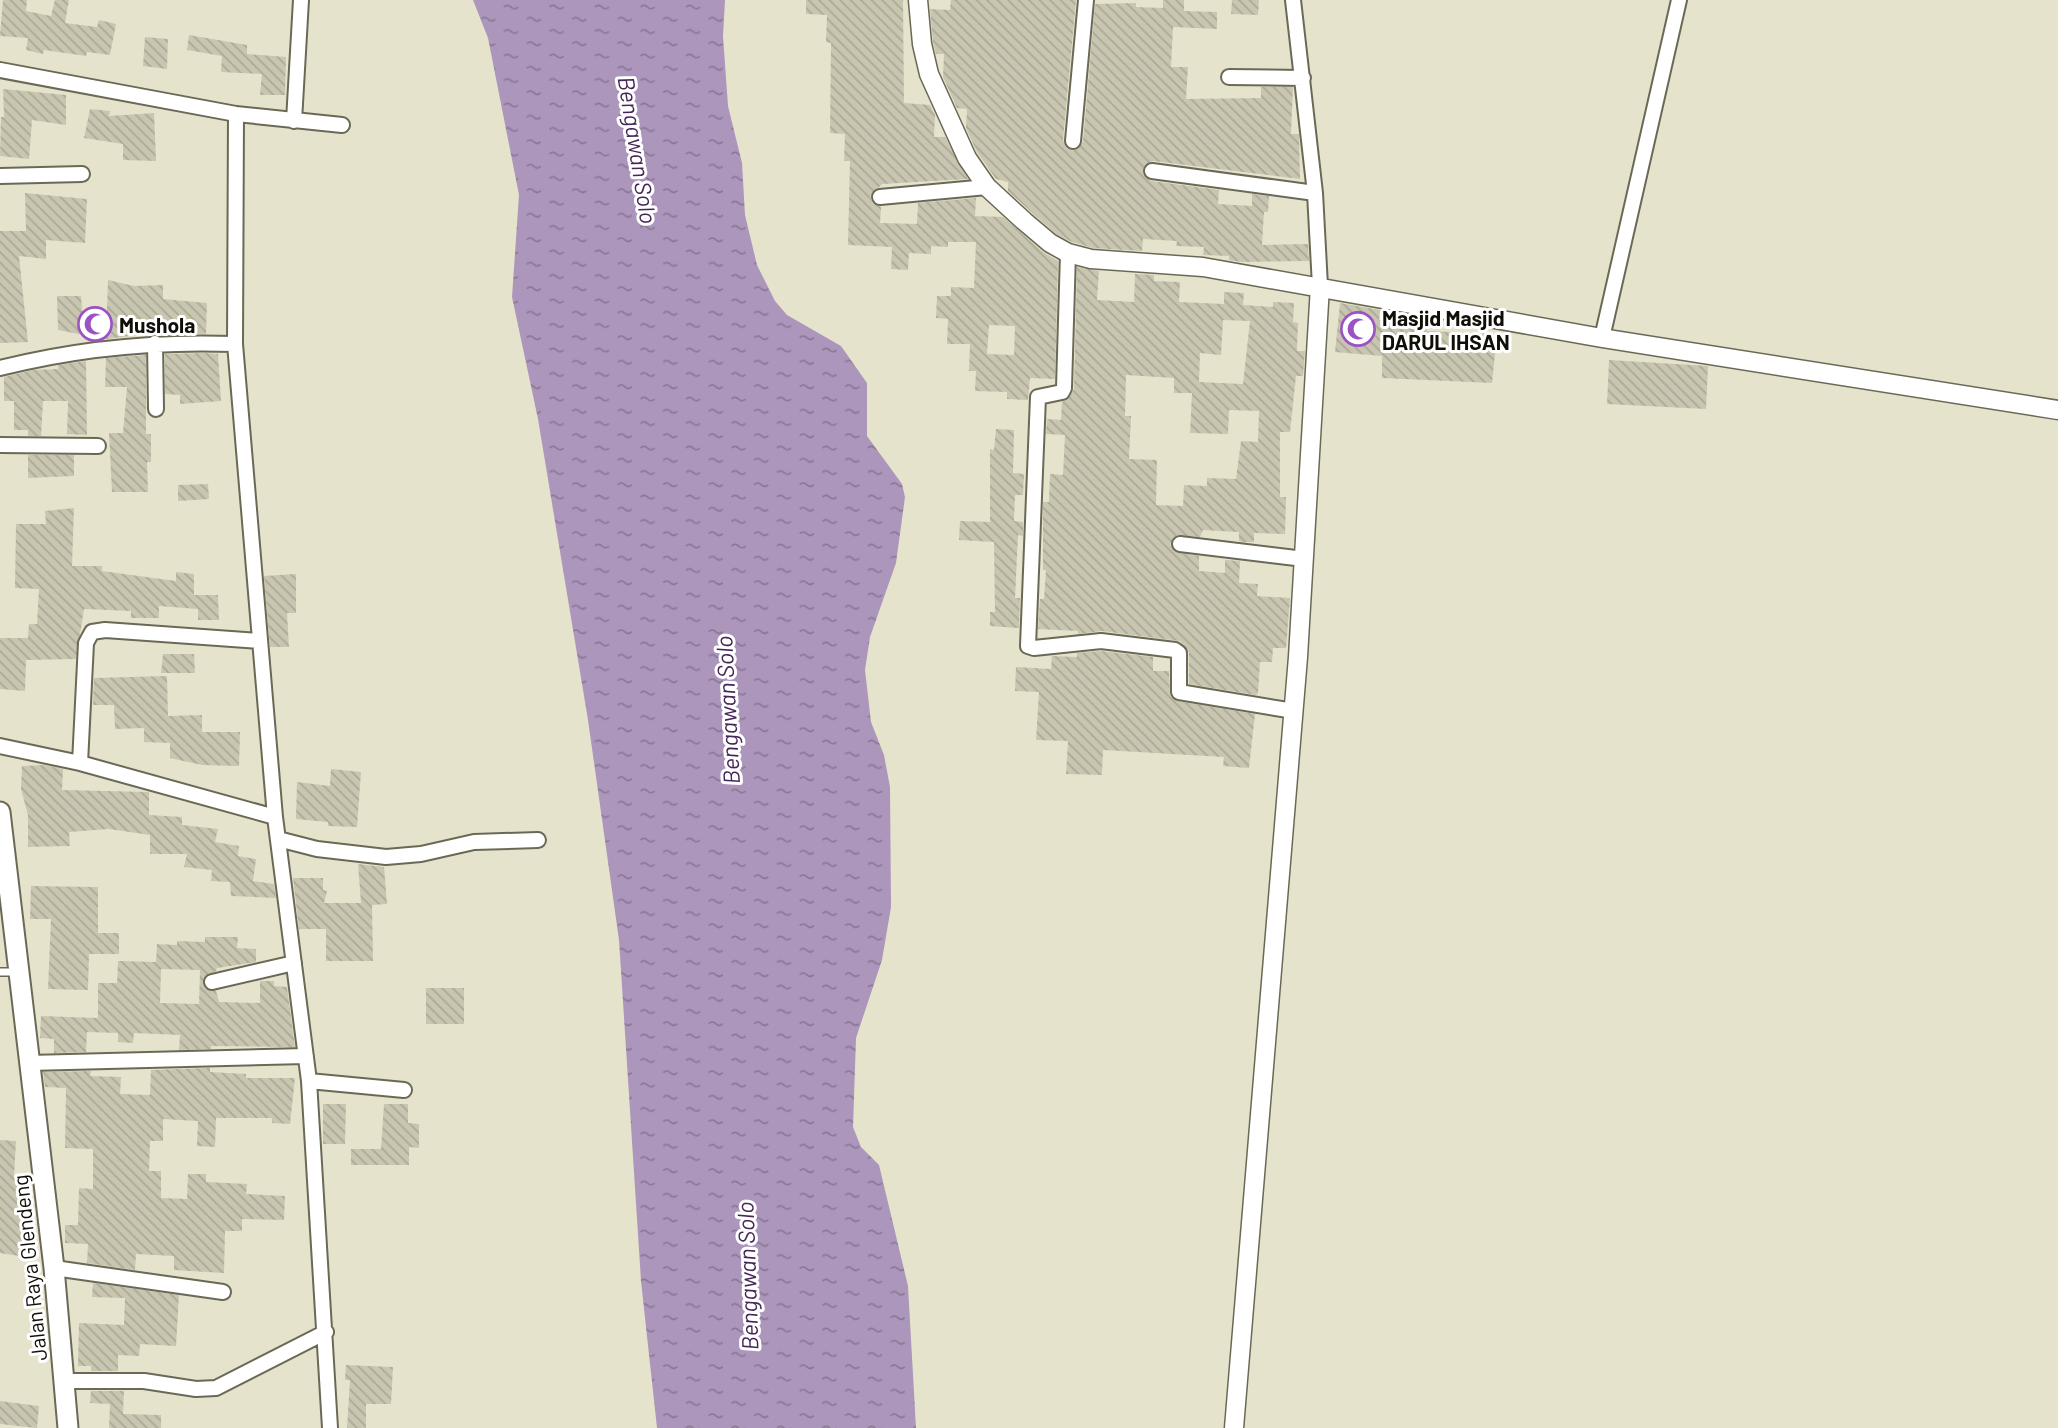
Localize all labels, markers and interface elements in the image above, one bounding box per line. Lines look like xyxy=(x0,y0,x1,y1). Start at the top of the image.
water label: Bengawan Solo xyxy=(613,74,663,226)
mosque icon: Mushola xyxy=(76,305,114,343)
place label: Masjid Masjid DARUL IHSAN xyxy=(1382,305,1510,354)
mosque icon: Masjid Masjid DARUL IHSAN xyxy=(1339,310,1377,348)
place label: Mushola xyxy=(119,312,195,337)
water label: Bengawan Solo xyxy=(709,635,745,785)
street label: Jalan Raya Glendeng xyxy=(7,1174,51,1362)
water label: Bengawan Solo xyxy=(730,1201,764,1351)

